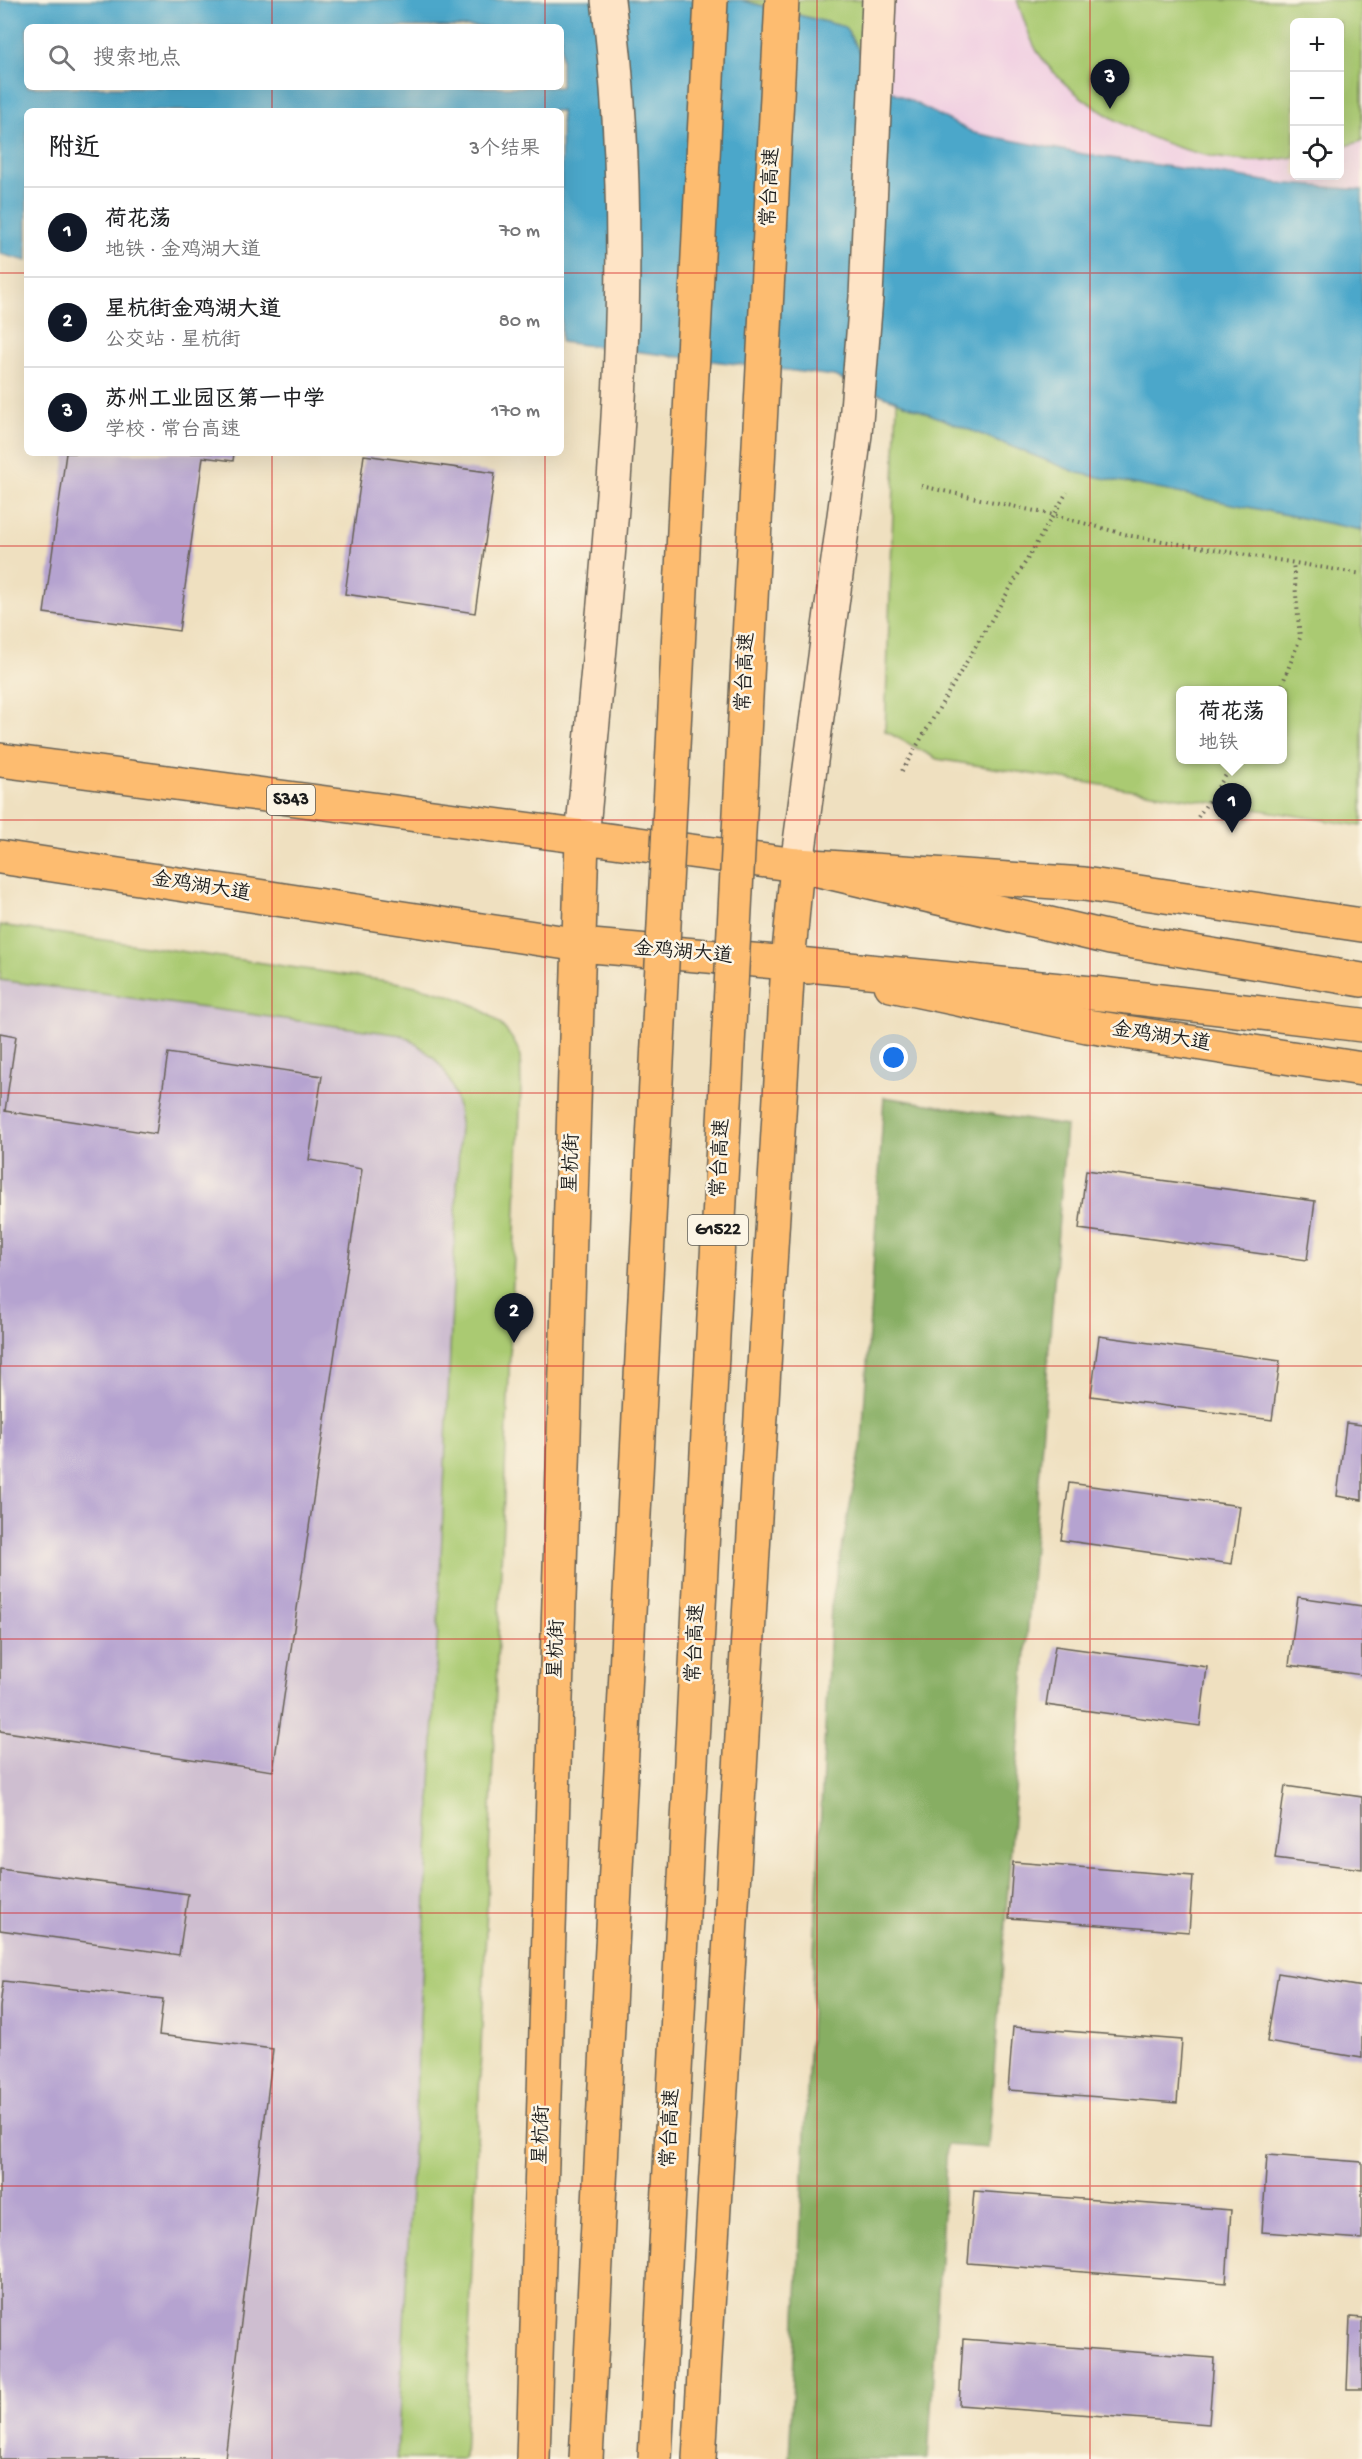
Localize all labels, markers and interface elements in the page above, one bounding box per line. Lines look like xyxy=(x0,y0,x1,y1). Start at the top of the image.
map controls xyxy=(1290,18,1344,180)
button: + xyxy=(1290,18,1344,72)
search box xyxy=(24,24,564,90)
icon: search xyxy=(45,41,78,74)
text: 搜索地点 xyxy=(93,47,181,73)
pin: 3 xyxy=(1090,60,1130,109)
button: − xyxy=(1290,72,1344,126)
button: locate xyxy=(1290,126,1344,180)
text: 附近 xyxy=(48,135,100,166)
text: 3个结果 xyxy=(470,139,540,162)
street label: 常台高速 xyxy=(756,146,786,228)
text: 荷花荡 xyxy=(105,208,171,234)
text: 1 xyxy=(63,221,72,244)
text: 70 m xyxy=(499,221,540,244)
text: 地铁 · 金鸡湖大道 xyxy=(105,240,261,263)
text: 星杭街金鸡湖大道 xyxy=(105,298,281,324)
text: 2 xyxy=(63,311,72,334)
text: 80 m xyxy=(499,311,540,334)
text: 公交站 · 星杭街 xyxy=(105,330,241,353)
text: 苏州工业园区第一中学 xyxy=(105,388,325,414)
text: 3 xyxy=(62,401,73,424)
text: 170 m xyxy=(491,401,540,424)
text: 学校 · 常台高速 xyxy=(105,420,241,443)
street label: 常台高速 xyxy=(731,631,761,713)
popup xyxy=(1176,686,1287,764)
text: 荷花荡 xyxy=(1198,701,1265,727)
text: 地铁 xyxy=(1198,733,1238,756)
pin: 1 xyxy=(1212,784,1252,833)
road number: S343 xyxy=(267,785,315,815)
street label: 金鸡湖大道 xyxy=(150,867,252,907)
street label: 金鸡湖大道 xyxy=(632,936,734,970)
street label: 金鸡湖大道 xyxy=(1110,1017,1212,1057)
your location xyxy=(879,1043,908,1072)
street label: 常台高速 xyxy=(706,1117,736,1199)
street label: 星杭街 xyxy=(559,1133,586,1193)
road number: G1522 xyxy=(688,1215,748,1245)
pin: 2 xyxy=(494,1294,534,1343)
street label: 常台高速 xyxy=(681,1602,711,1684)
street label: 星杭街 xyxy=(544,1619,571,1679)
street label: 常台高速 xyxy=(656,2087,686,2169)
street label: 星杭街 xyxy=(529,2105,556,2165)

